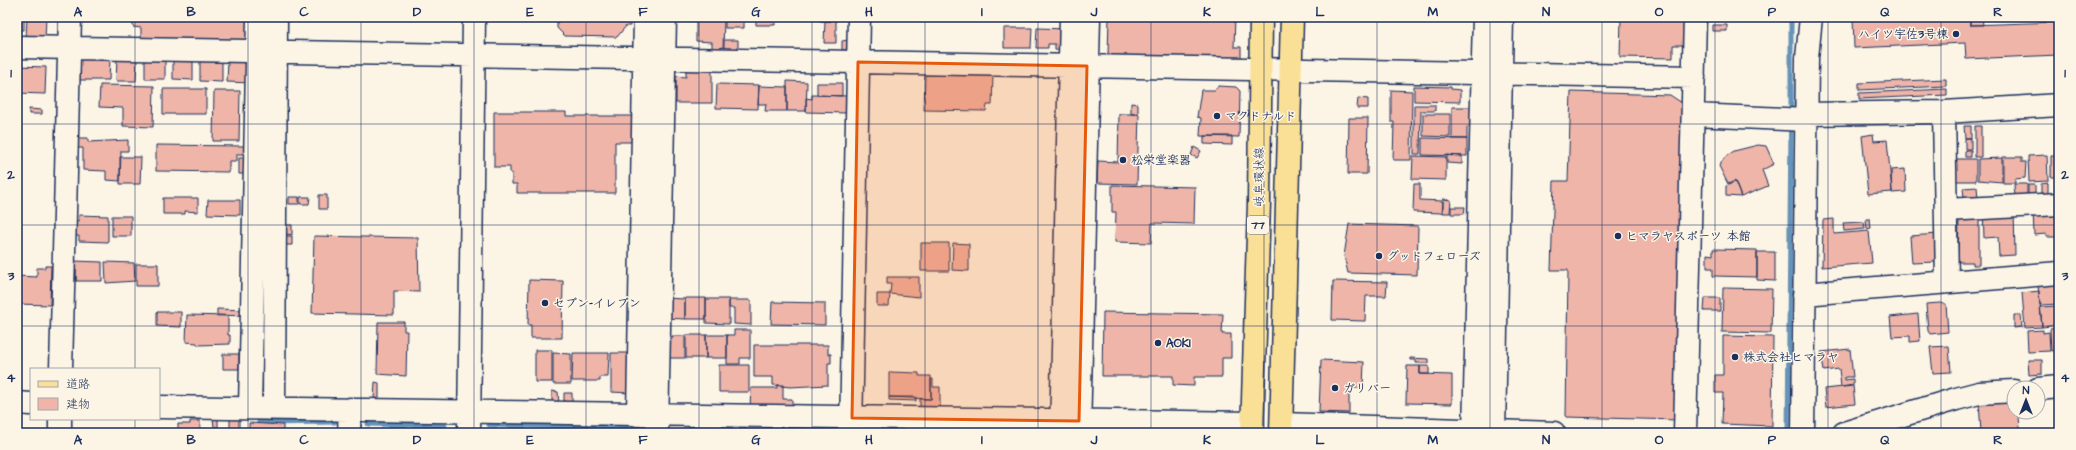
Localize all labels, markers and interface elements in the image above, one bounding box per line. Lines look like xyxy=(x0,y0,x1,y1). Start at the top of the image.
text: A xyxy=(74,3,83,21)
text: B xyxy=(186,3,196,21)
text: C xyxy=(299,3,309,21)
text: D xyxy=(413,3,422,21)
text: E xyxy=(526,3,534,21)
text: F xyxy=(638,3,648,21)
text: G xyxy=(751,3,761,21)
text: H xyxy=(865,3,873,21)
text: I xyxy=(981,3,983,21)
text: J xyxy=(1090,3,1098,21)
text: K xyxy=(1203,3,1211,21)
text: L xyxy=(1315,3,1325,21)
text: M xyxy=(1428,3,1439,21)
text: N xyxy=(1542,3,1550,21)
text: O xyxy=(1655,3,1664,21)
text: P xyxy=(1768,3,1777,21)
text: Q xyxy=(1880,3,1890,21)
text: R xyxy=(1993,3,2003,21)
place label: ハイツ宇佐3号棟 xyxy=(1858,26,1948,43)
marker: ハイツ宇佐3号棟 xyxy=(1951,29,1961,39)
text: 1 xyxy=(10,64,12,82)
text: 1 xyxy=(2064,64,2066,82)
place label: マクドナルド xyxy=(1225,108,1297,125)
marker: マクドナルド xyxy=(1212,111,1222,121)
street label: 岐阜環状線 xyxy=(1251,147,1268,207)
place label: 松栄堂楽器 xyxy=(1131,152,1191,169)
marker: 松栄堂楽器 xyxy=(1118,155,1128,165)
text: 2 xyxy=(6,166,15,184)
text: 2 xyxy=(2060,166,2069,184)
road number: 77 xyxy=(1247,216,1269,234)
place label: ヒマラヤスポーツ 本館 xyxy=(1626,228,1751,245)
marker: ヒマラヤスポーツ 本館 xyxy=(1613,231,1623,241)
place label: グッドフェローズ xyxy=(1387,248,1481,265)
marker: グッドフェローズ xyxy=(1374,251,1384,261)
text: 3 xyxy=(7,267,15,285)
text: 3 xyxy=(2061,267,2069,285)
place label: セブン-イレブン xyxy=(553,295,641,312)
marker: セブン-イレブン xyxy=(540,298,550,308)
place label: AOKI xyxy=(1166,335,1191,352)
marker: AOKI xyxy=(1153,338,1163,348)
place label: 株式会社ヒマラヤ xyxy=(1743,349,1839,366)
marker: 株式会社ヒマラヤ xyxy=(1730,352,1740,362)
legend xyxy=(30,368,160,420)
text: 4 xyxy=(7,369,16,387)
text: 4 xyxy=(2061,369,2070,387)
text: 道路 xyxy=(66,376,90,393)
place label: ガリバー xyxy=(1343,380,1391,397)
north arrow xyxy=(2006,380,2046,420)
marker: ガリバー xyxy=(1330,383,1340,393)
text: N xyxy=(2023,383,2030,398)
text: 建物 xyxy=(66,396,90,413)
text: A xyxy=(74,431,83,449)
text: B xyxy=(186,431,196,449)
text: C xyxy=(299,431,309,449)
text: D xyxy=(413,431,422,449)
text: E xyxy=(526,431,534,449)
text: F xyxy=(638,431,648,449)
text: G xyxy=(751,431,761,449)
text: H xyxy=(865,431,873,449)
text: I xyxy=(981,431,983,449)
text: J xyxy=(1090,431,1098,449)
text: K xyxy=(1203,431,1211,449)
text: L xyxy=(1315,431,1325,449)
text: M xyxy=(1428,431,1439,449)
text: N xyxy=(1542,431,1550,449)
text: O xyxy=(1655,431,1664,449)
text: P xyxy=(1768,431,1777,449)
text: Q xyxy=(1880,431,1890,449)
text: R xyxy=(1993,431,2003,449)

